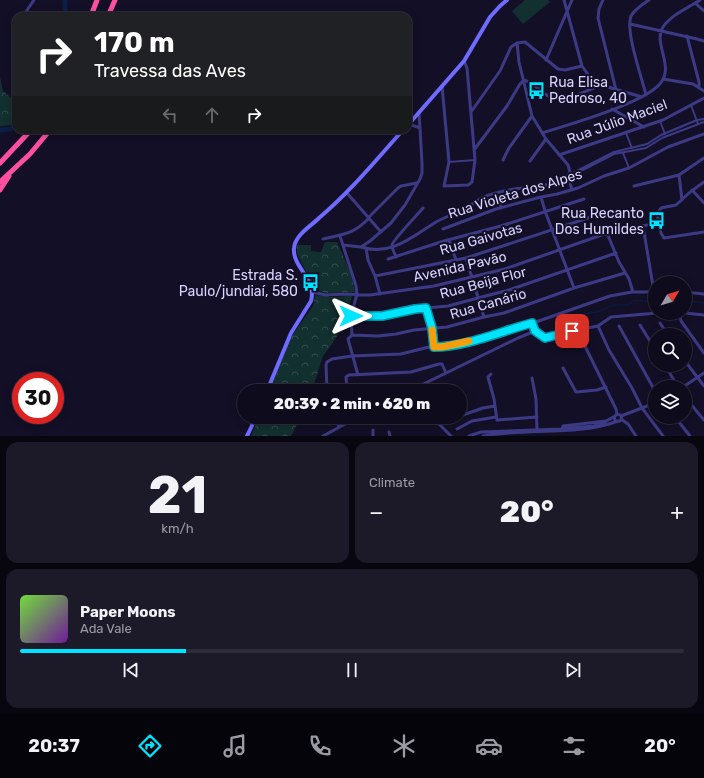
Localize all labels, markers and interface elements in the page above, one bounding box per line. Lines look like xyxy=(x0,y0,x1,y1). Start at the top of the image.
text: 170 m xyxy=(94,26,175,59)
icon: right xyxy=(28,28,80,80)
text: Travessa das Aves xyxy=(94,60,246,82)
place label: Rua Elisa Pedroso, 40 xyxy=(549,74,627,107)
bus stop icon: Rua Elisa Pedroso, 40 xyxy=(526,80,546,100)
street label: Rua Júlio Maciel xyxy=(565,96,669,148)
icon: left xyxy=(159,104,181,126)
icon: ahead xyxy=(201,104,223,126)
icon: right xyxy=(243,104,265,126)
street label: Rua Violeta dos Alpes xyxy=(446,165,584,223)
place label: Rua Recanto Dos Humildes xyxy=(555,205,644,238)
bus stop icon: Rua Recanto Dos Humildes xyxy=(647,211,667,231)
street label: Rua Gaivotas xyxy=(438,219,524,259)
street label: Avenida Pavão xyxy=(412,248,508,286)
street label: Rua Beija Flor xyxy=(438,263,529,303)
place label: Estrada S. Paulo/jundiaí, 580 xyxy=(179,267,298,300)
bus stop icon: Estrada S. Paulo/jundiaí, 580 xyxy=(301,273,321,293)
north arrow xyxy=(648,276,692,320)
map controls xyxy=(648,276,692,424)
street label: Rua Canário xyxy=(448,285,528,323)
position arrow xyxy=(330,295,372,337)
pin xyxy=(555,314,589,348)
icon: arrive xyxy=(561,320,583,342)
button: search xyxy=(648,328,692,372)
speed limit sign: 30 xyxy=(12,372,64,424)
button: layers xyxy=(648,380,692,424)
text: 20:39 · 2 min · 620 m xyxy=(274,395,430,413)
text: 21 xyxy=(148,464,207,526)
text: Climate xyxy=(369,475,415,490)
text: 20° xyxy=(500,494,554,530)
text: − xyxy=(369,499,383,526)
text: + xyxy=(670,499,684,526)
text: km/h xyxy=(161,521,194,536)
text: Paper Moons xyxy=(80,603,176,621)
text: Ada Vale xyxy=(80,621,132,636)
icon: previous xyxy=(120,659,142,681)
icon: pause xyxy=(341,659,363,681)
icon: next xyxy=(562,659,584,681)
icon: directions xyxy=(136,732,164,760)
icon: music xyxy=(221,732,249,760)
icon: phone xyxy=(306,732,334,760)
icon: climate xyxy=(390,732,418,760)
icon: car xyxy=(475,732,503,760)
icon: filters xyxy=(560,732,588,760)
text: 20:37 xyxy=(28,735,80,757)
text: 20° xyxy=(644,735,676,757)

